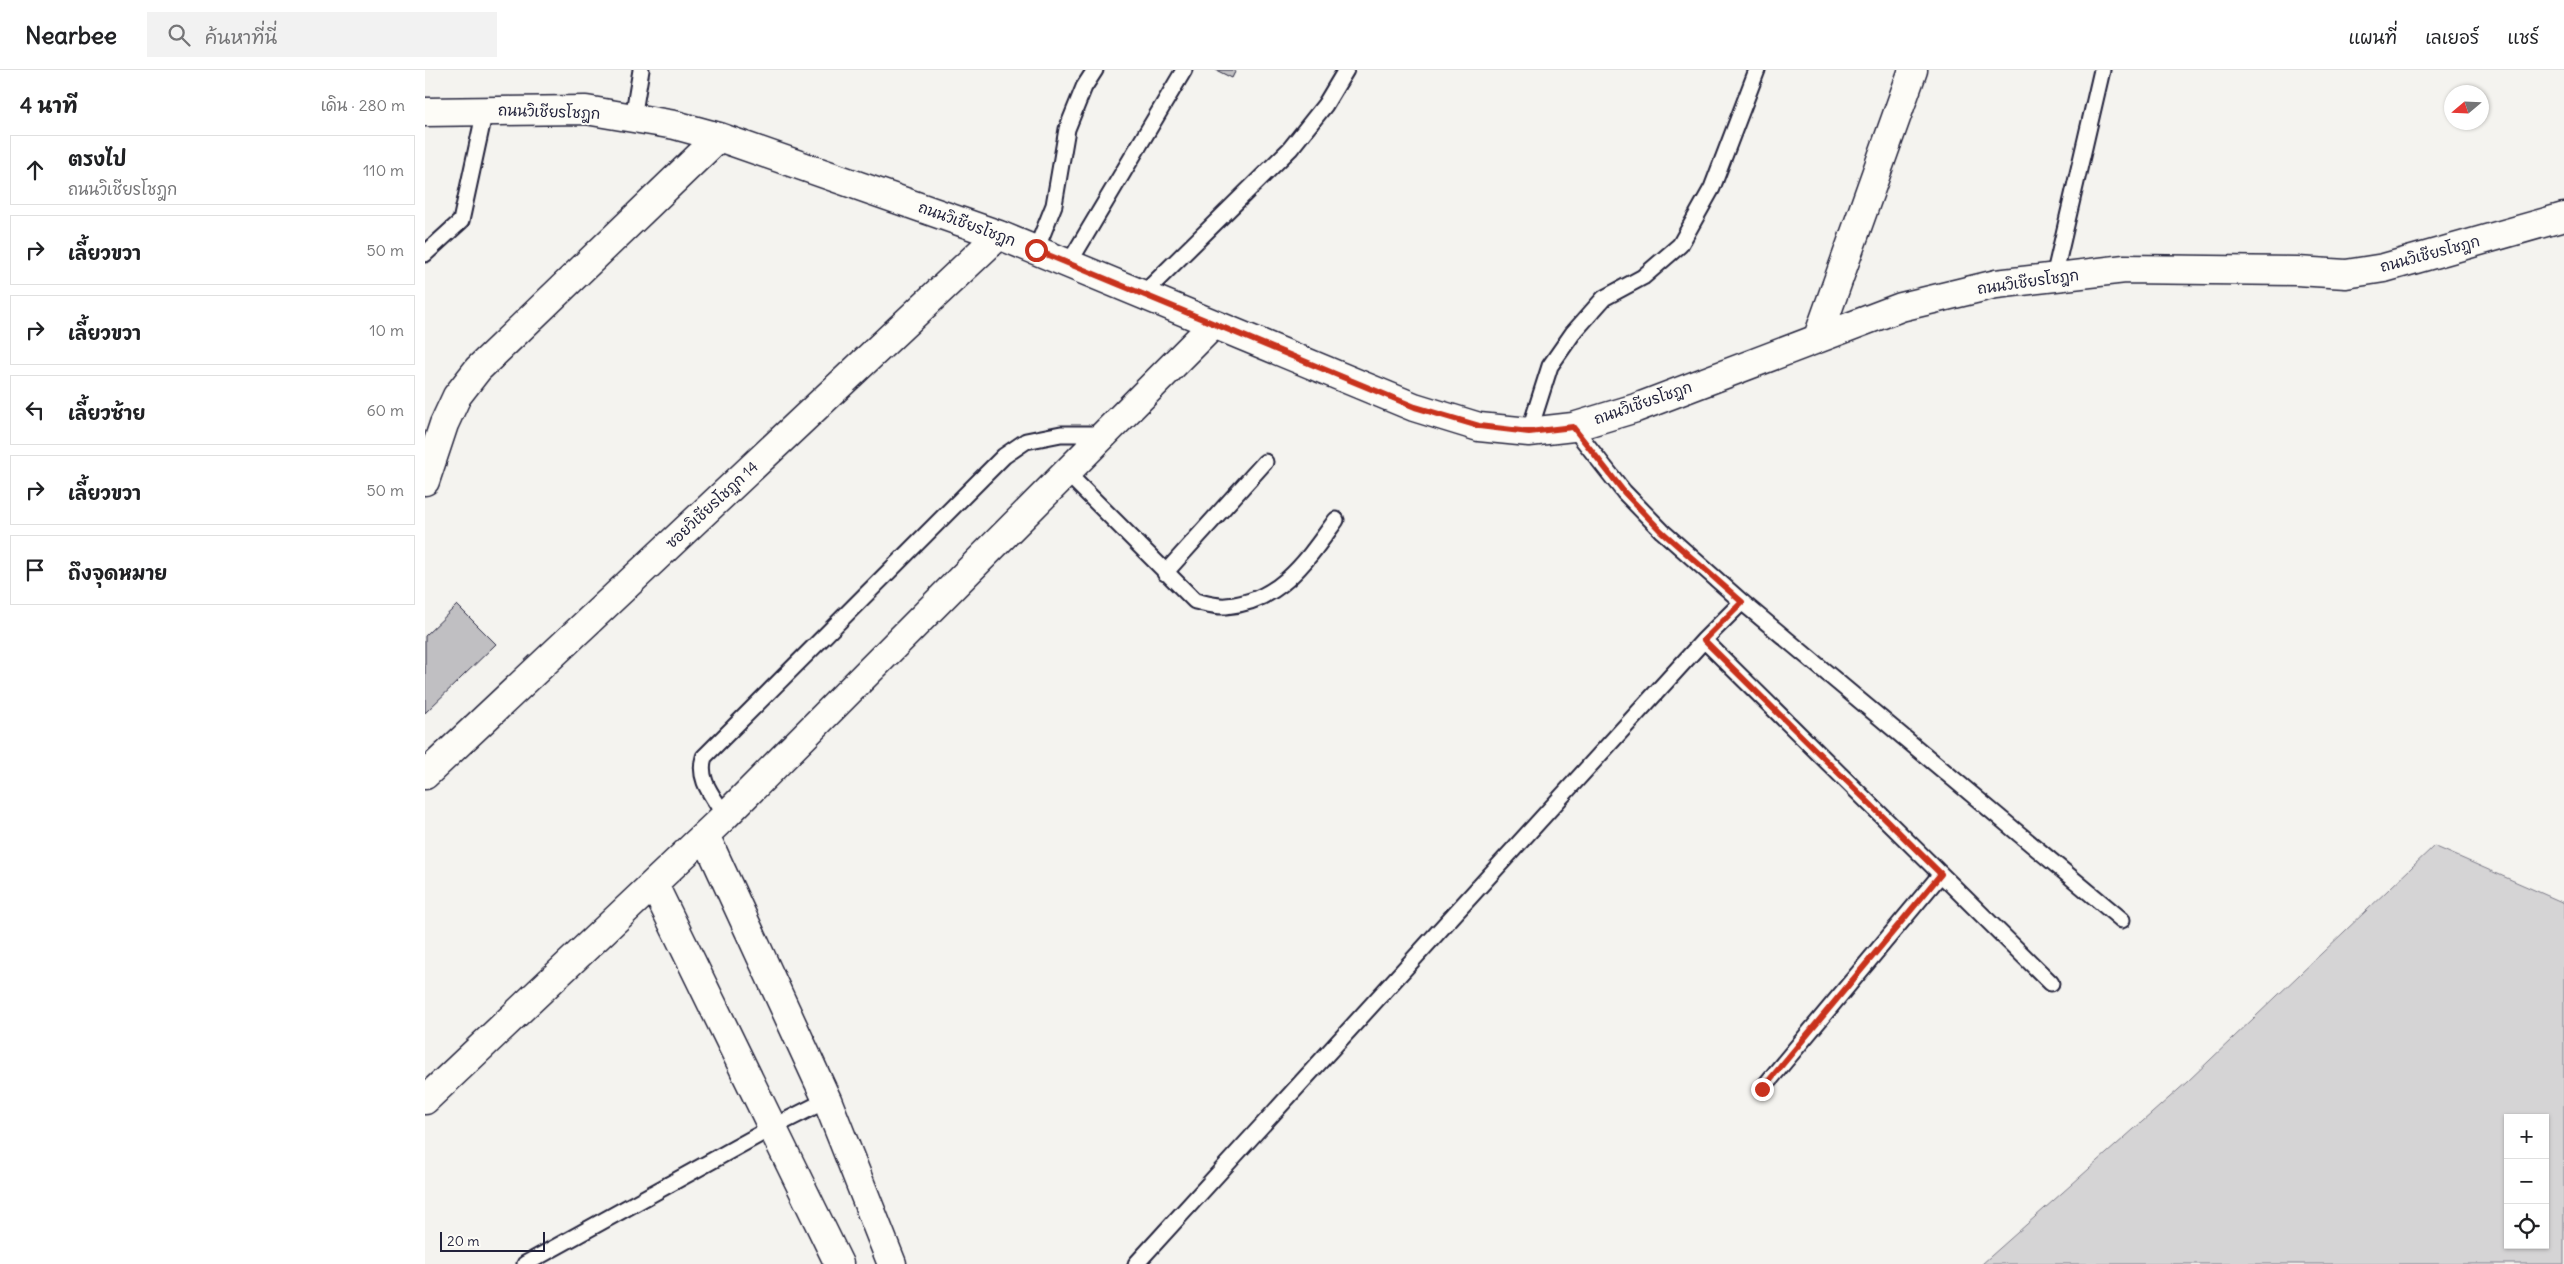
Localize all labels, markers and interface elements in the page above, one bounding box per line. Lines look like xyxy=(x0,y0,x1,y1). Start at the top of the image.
search box xyxy=(147,12,497,57)
text: Nearbee xyxy=(25,20,117,50)
icon: search xyxy=(165,21,193,49)
text: ค้นหาที่นี่ xyxy=(205,25,277,49)
text: แผนที่ xyxy=(2349,26,2397,49)
text: เลเยอร์ xyxy=(2425,26,2479,49)
text: แชร์ xyxy=(2507,26,2539,49)
north arrow xyxy=(2444,85,2489,130)
text: 4 นาที xyxy=(20,92,78,119)
text: เดิน · 280 m xyxy=(321,95,405,115)
street label: ถนนวิเชียรโชฎก xyxy=(497,100,601,124)
text: ตรงไป xyxy=(68,147,126,171)
icon: ahead xyxy=(21,156,49,184)
text: 110 m xyxy=(363,160,404,180)
text: ถนนวิเชียรโชฎก xyxy=(68,179,177,199)
street label: ถนนวิเชียรโชฎก xyxy=(915,197,1019,251)
street label: ถนนวิเชียรโชฎก xyxy=(2378,231,2482,277)
icon: right xyxy=(21,236,49,264)
route start xyxy=(1025,239,1048,262)
text: 50 m xyxy=(366,240,404,260)
text: เลี้ยวขวา xyxy=(68,241,141,265)
street label: ถนนวิเชียรโชฎก xyxy=(1976,265,2080,299)
icon: right xyxy=(21,316,49,344)
text: 10 m xyxy=(369,320,404,340)
text: เลี้ยวขวา xyxy=(68,321,141,345)
street label: ถนนวิเชียรโชฎก xyxy=(1591,377,1695,429)
icon: left xyxy=(21,396,49,424)
text: 60 m xyxy=(366,400,404,420)
text: เลี้ยวซ้าย xyxy=(68,401,145,425)
street label: ซอยวิเชียรโชฎก 14 xyxy=(662,457,763,553)
icon: right xyxy=(21,476,49,504)
text: 50 m xyxy=(366,480,404,500)
text: เลี้ยวขวา xyxy=(68,481,141,505)
icon: arrive xyxy=(21,556,49,584)
text: ถึงจุดหมาย xyxy=(68,561,167,585)
route end xyxy=(1751,1078,1774,1101)
map controls xyxy=(2504,1114,2549,1249)
button: + xyxy=(2504,1114,2549,1159)
button: − xyxy=(2504,1159,2549,1204)
button: locate xyxy=(2504,1204,2549,1249)
scale bar xyxy=(440,1229,545,1252)
text: 20 m xyxy=(447,1232,480,1250)

